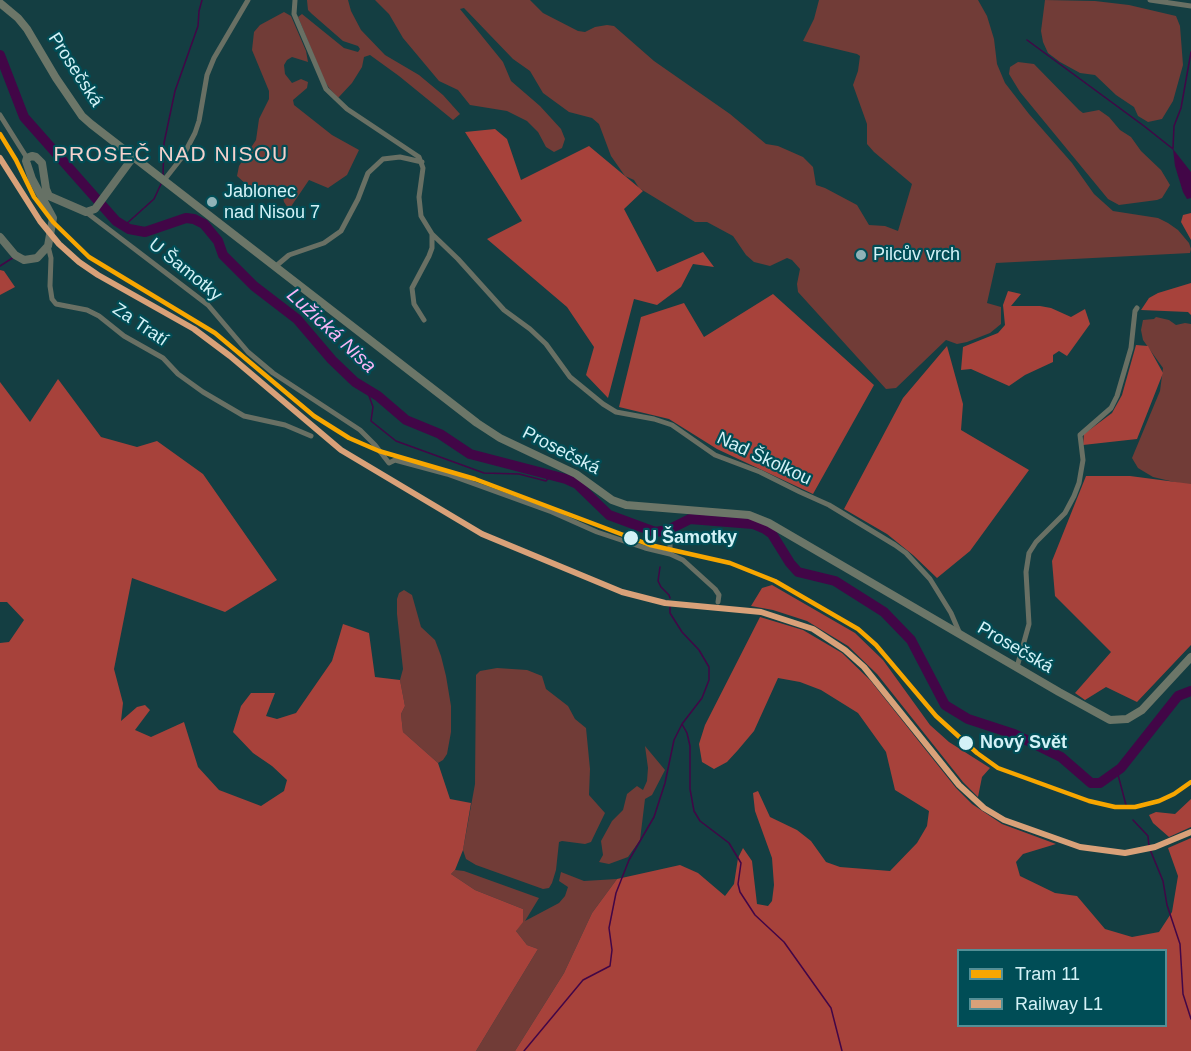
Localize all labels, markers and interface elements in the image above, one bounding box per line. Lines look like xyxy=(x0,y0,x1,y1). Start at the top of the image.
street label: Prosečská xyxy=(43,29,107,111)
district label: PROSEČ NAD NISOU xyxy=(53,142,289,168)
place label: Jablonec nad Nisou 7 xyxy=(224,181,320,224)
marker: Jablonec nad Nisou 7 xyxy=(205,195,219,209)
street label: U Šamotky xyxy=(144,234,226,306)
place label: Pilcův vrch xyxy=(873,244,960,266)
marker: Pilcův vrch xyxy=(854,248,868,262)
water label: Lužická Nisa xyxy=(281,284,381,378)
street label: Za Tratí xyxy=(108,299,172,351)
street label: Prosečská xyxy=(519,422,603,480)
street label: Nad Školkou xyxy=(713,428,815,490)
place label: U Šamotky xyxy=(644,527,737,549)
marker: U Šamotky xyxy=(622,529,640,547)
street label: Prosečská xyxy=(973,618,1057,678)
place label: Nový Svět xyxy=(980,732,1067,754)
marker: Nový Svět xyxy=(957,734,975,752)
legend xyxy=(957,949,1167,1027)
text: Tram 11 xyxy=(1015,964,1080,984)
text: Railway L1 xyxy=(1015,994,1103,1014)

